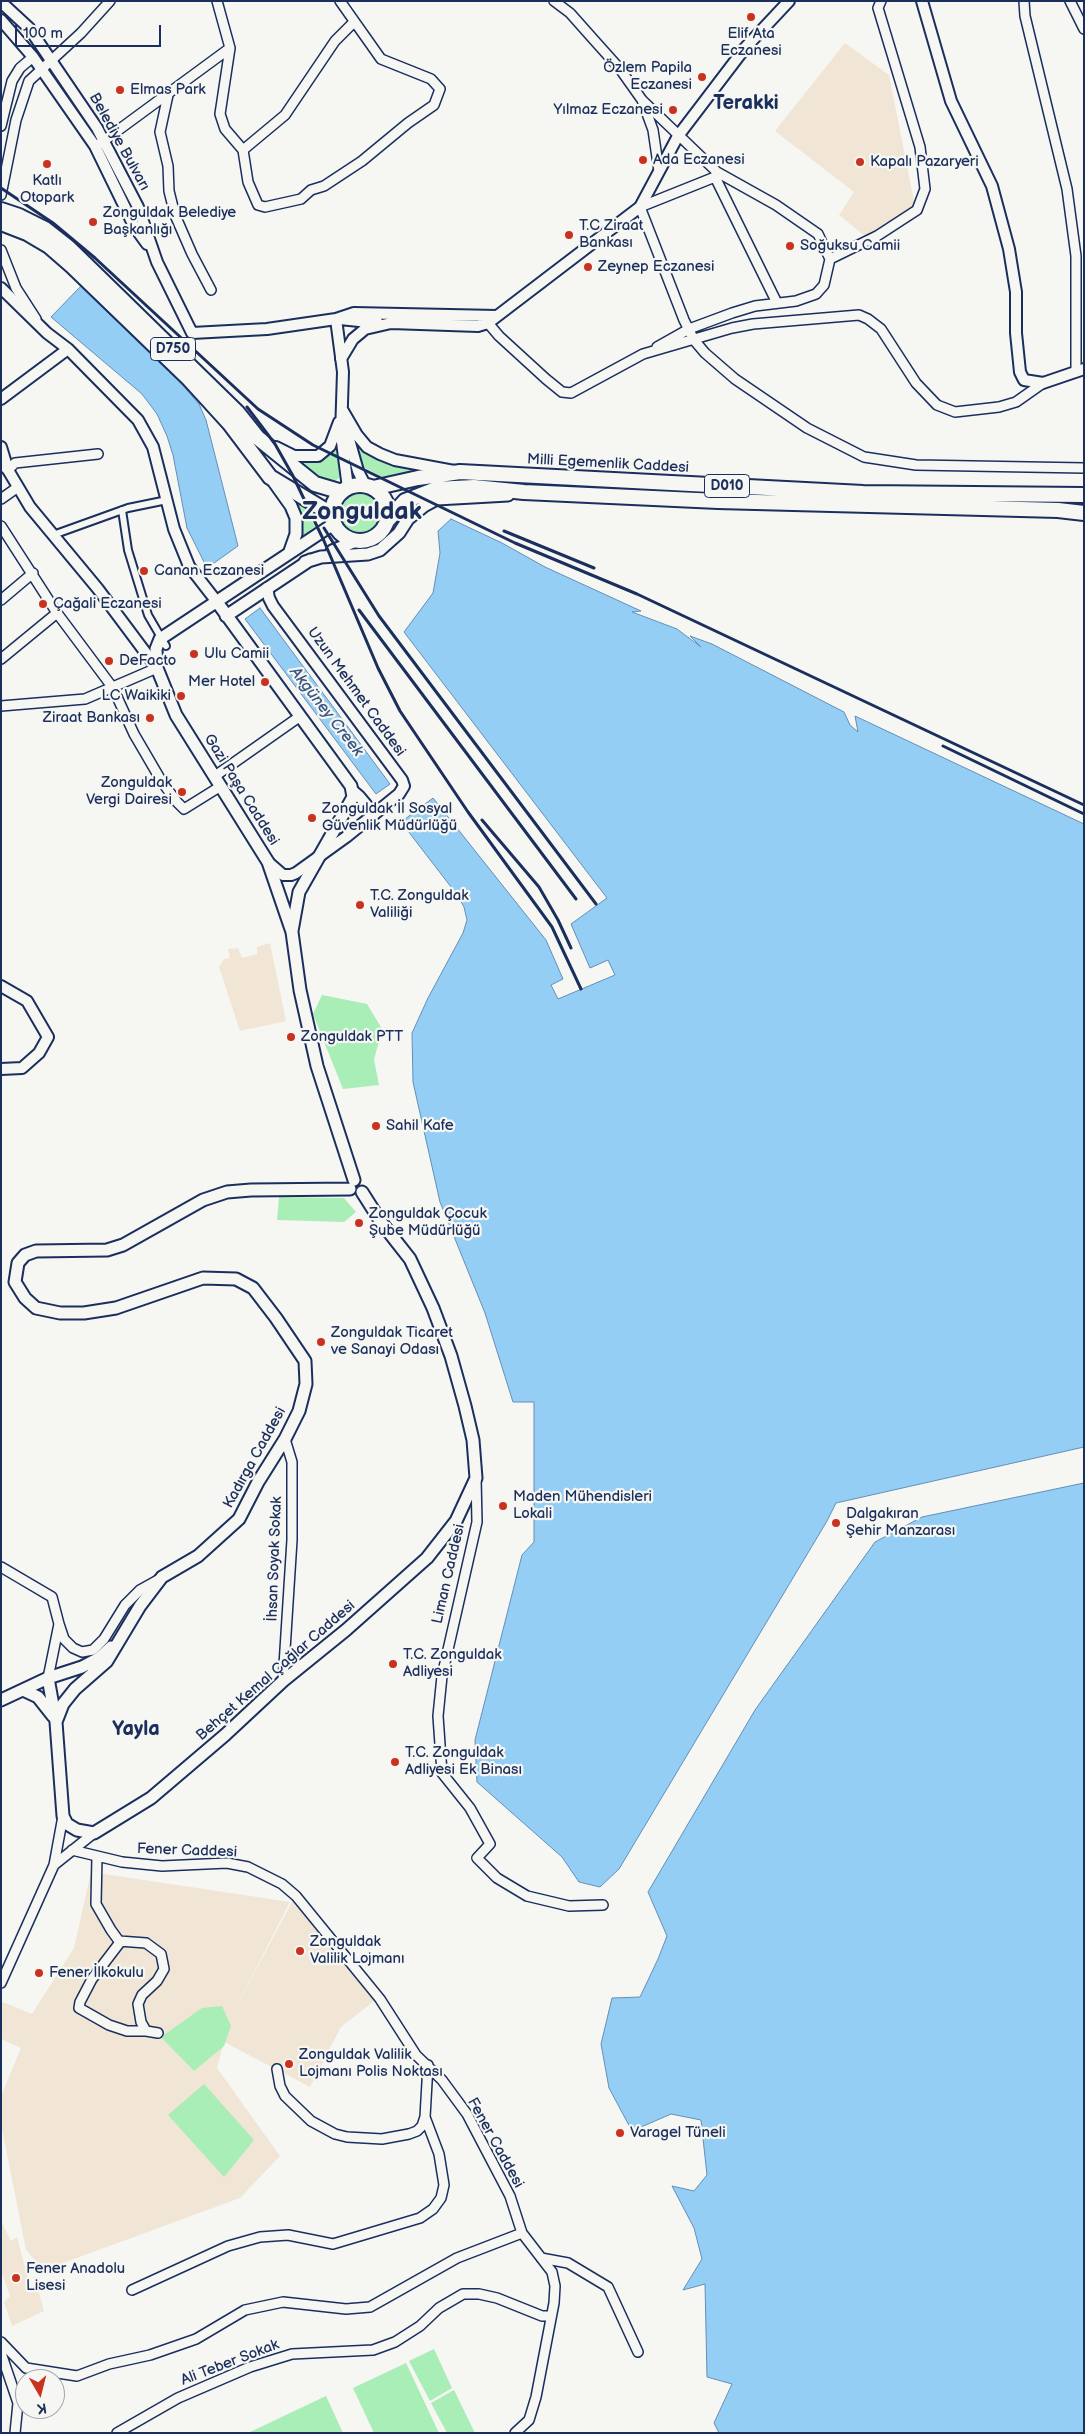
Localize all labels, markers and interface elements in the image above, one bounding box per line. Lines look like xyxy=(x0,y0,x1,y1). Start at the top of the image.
marker: Elif Ata Eczanesi xyxy=(745,11,757,23)
scale bar xyxy=(18,15,164,47)
text: 100 m xyxy=(23,24,63,43)
place label: Elif Ata Eczanesi xyxy=(720,25,782,60)
place label: Özlem Papila Eczanesi xyxy=(603,59,692,94)
marker: Özlem Papila Eczanesi xyxy=(696,71,708,83)
place label: Elmas Park xyxy=(130,81,206,99)
marker: Elmas Park xyxy=(114,84,126,96)
street label: Belediye Bulvarı xyxy=(85,90,153,194)
district label: Terakki xyxy=(713,92,779,116)
place label: Yılmaz Eczanesi xyxy=(554,101,663,119)
marker: Yılmaz Eczanesi xyxy=(667,104,679,116)
place label: Ada Eczanesi xyxy=(653,151,745,169)
place label: Kapalı Pazaryeri xyxy=(870,153,979,171)
marker: Ada Eczanesi xyxy=(637,154,649,166)
marker: Kapalı Pazaryeri xyxy=(854,156,866,168)
marker: Katlı Otopark xyxy=(41,158,53,170)
place label: Katlı Otopark xyxy=(20,172,74,207)
place label: Zonguldak Belediye Başkanlığı xyxy=(103,204,236,239)
marker: Zonguldak Belediye Başkanlığı xyxy=(87,216,99,228)
place label: T.C Ziraat Bankası xyxy=(579,217,643,252)
marker: T.C Ziraat Bankası xyxy=(563,229,575,241)
place label: Soğuksu Camii xyxy=(800,237,900,255)
marker: Soğuksu Camii xyxy=(784,240,796,252)
place label: Zeynep Eczanesi xyxy=(598,258,714,276)
marker: Zeynep Eczanesi xyxy=(582,261,594,273)
road number: D750 xyxy=(150,338,196,360)
street label: Milli Egemenlik Caddesi xyxy=(526,451,690,477)
road number: D010 xyxy=(704,474,750,498)
district label: Zonguldak xyxy=(302,498,422,528)
place label: Canan Eczanesi xyxy=(154,562,264,580)
marker: Canan Eczanesi xyxy=(138,565,150,577)
place label: Çağali Eczanesi xyxy=(53,595,162,613)
marker: Çağali Eczanesi xyxy=(37,598,49,610)
street label: Uzun Mehmet Caddesi xyxy=(303,624,409,760)
place label: Ulu Camii xyxy=(204,645,269,663)
marker: Ulu Camii xyxy=(188,648,200,660)
place label: DeFacto xyxy=(119,652,176,670)
marker: DeFacto xyxy=(103,655,115,667)
water label: Akgüney Creek xyxy=(285,663,367,761)
place label: Mer Hotel xyxy=(188,673,255,691)
marker: Mer Hotel xyxy=(259,676,271,688)
place label: LC Waikiki xyxy=(102,687,171,705)
marker: LC Waikiki xyxy=(175,690,187,702)
place label: Ziraat Bankası xyxy=(43,709,140,727)
marker: Ziraat Bankası xyxy=(144,712,156,724)
street label: Gazi Paşa Caddesi xyxy=(199,731,283,849)
place label: Zonguldak Vergi Dairesi xyxy=(86,774,172,809)
marker: Zonguldak Vergi Dairesi xyxy=(176,786,188,798)
place label: Zonguldak İl Sosyal Güvenlik Müdürlüğü xyxy=(322,800,457,835)
marker: Zonguldak İl Sosyal Güvenlik Müdürlüğü xyxy=(306,812,318,824)
place label: T.C. Zonguldak Valiliği xyxy=(370,887,469,922)
marker: T.C. Zonguldak Valiliği xyxy=(354,899,366,911)
place label: Zonguldak PTT xyxy=(301,1028,403,1046)
marker: Zonguldak PTT xyxy=(285,1031,297,1043)
place label: Sahil Kafe xyxy=(386,1117,454,1135)
marker: Sahil Kafe xyxy=(370,1120,382,1132)
place label: Zonguldak Çocuk Şube Müdürlüğü xyxy=(369,1205,487,1240)
marker: Zonguldak Çocuk Şube Müdürlüğü xyxy=(353,1217,365,1229)
place label: Zonguldak Ticaret ve Sanayi Odası xyxy=(331,1324,453,1359)
marker: Zonguldak Ticaret ve Sanayi Odası xyxy=(315,1336,327,1348)
street label: Kadırga Caddesi xyxy=(220,1404,290,1512)
place label: Maden Mühendisleri Lokali xyxy=(513,1488,652,1523)
street label: İhsan Soyak Sokak xyxy=(264,1496,286,1622)
marker: Maden Mühendisleri Lokali xyxy=(497,1500,509,1512)
place label: Dalgakıran Şehir Manzarası xyxy=(846,1505,955,1540)
marker: Dalgakıran Şehir Manzarası xyxy=(830,1517,842,1529)
street label: Liman Caddesi xyxy=(429,1522,469,1626)
street label: Behçet Kemal Çağlar Caddesi xyxy=(193,1597,359,1745)
place label: T.C. Zonguldak Adliyesi xyxy=(403,1646,502,1681)
marker: T.C. Zonguldak Adliyesi xyxy=(387,1658,399,1670)
district label: Yayla xyxy=(112,1718,160,1742)
place label: T.C. Zonguldak Adliyesi Ek Binası xyxy=(405,1744,522,1779)
marker: T.C. Zonguldak Adliyesi Ek Binası xyxy=(389,1756,401,1768)
street label: Fener Caddesi xyxy=(137,1840,237,1862)
place label: Zonguldak Valilik Lojmanı xyxy=(310,1933,405,1968)
marker: Zonguldak Valilik Lojmanı xyxy=(294,1945,306,1957)
place label: Fener İlkokulu xyxy=(49,1964,144,1982)
marker: Fener İlkokulu xyxy=(33,1967,45,1979)
place label: Zonguldak Valilik Lojmanı Polis Noktası xyxy=(299,2046,443,2081)
marker: Zonguldak Valilik Lojmanı Polis Noktası xyxy=(283,2058,295,2070)
street label: Fener Caddesi xyxy=(463,2095,527,2191)
place label: Varagel Tüneli xyxy=(630,2124,726,2142)
marker: Varagel Tüneli xyxy=(614,2127,626,2139)
place label: Fener Anadolu Lisesi xyxy=(26,2260,125,2295)
marker: Fener Anadolu Lisesi xyxy=(10,2272,22,2284)
street label: Ali Teber Sokak xyxy=(178,2336,282,2390)
north arrow xyxy=(15,2369,65,2419)
text: K xyxy=(36,2399,48,2417)

